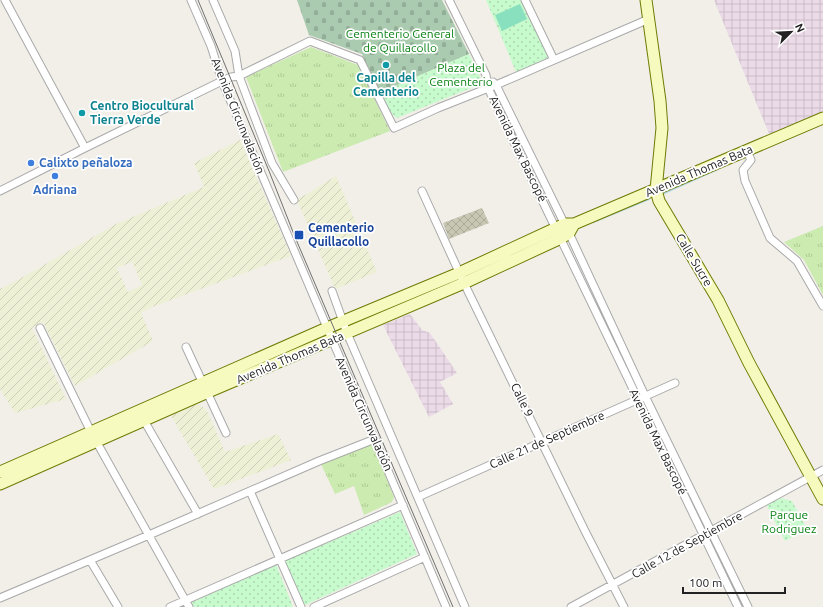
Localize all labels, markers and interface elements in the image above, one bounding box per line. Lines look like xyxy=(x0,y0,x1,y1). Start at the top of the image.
north arrow xyxy=(771,12,811,52)
text: N xyxy=(793,22,807,34)
park label: Cementerio General de Quillacollo xyxy=(346,27,454,54)
street label: Avenida Circunvalación xyxy=(209,56,268,176)
marker: Capilla del Cementerio xyxy=(381,60,391,70)
park label: Plaza del Cementerio xyxy=(429,61,493,88)
place label: Capilla del Cementerio xyxy=(353,71,419,98)
street label: Avenida Max Bascopé xyxy=(487,94,550,204)
place label: Centro Biocultural Tierra Verde xyxy=(90,99,194,126)
marker: Centro Biocultural Tierra Verde xyxy=(77,108,87,118)
street label: Avenida Thomas Bata xyxy=(643,142,754,199)
place label: Calixto peñaloza xyxy=(39,156,132,169)
marker: Calixto peñaloza xyxy=(26,158,36,168)
marker: Adriana xyxy=(50,171,60,181)
place label: Adriana xyxy=(33,183,77,196)
place label: Cementerio Quillacollo xyxy=(308,221,374,248)
marker: Cementerio Quillacollo xyxy=(293,229,305,241)
street label: Calle Sucre xyxy=(674,231,715,288)
street label: Avenida Thomas Bata xyxy=(234,329,345,386)
street label: Avenida Circunvalación xyxy=(333,355,396,473)
street label: Calle 9 xyxy=(509,381,536,419)
street label: Avenida Max Bascopé xyxy=(627,387,690,497)
street label: Calle 21 de Septiembre xyxy=(487,408,606,471)
park label: Parque Rodriguez xyxy=(762,508,817,535)
street label: Calle 12 de Septiembre xyxy=(629,509,744,580)
scale bar xyxy=(683,569,785,595)
text: 100 m xyxy=(689,576,722,589)

